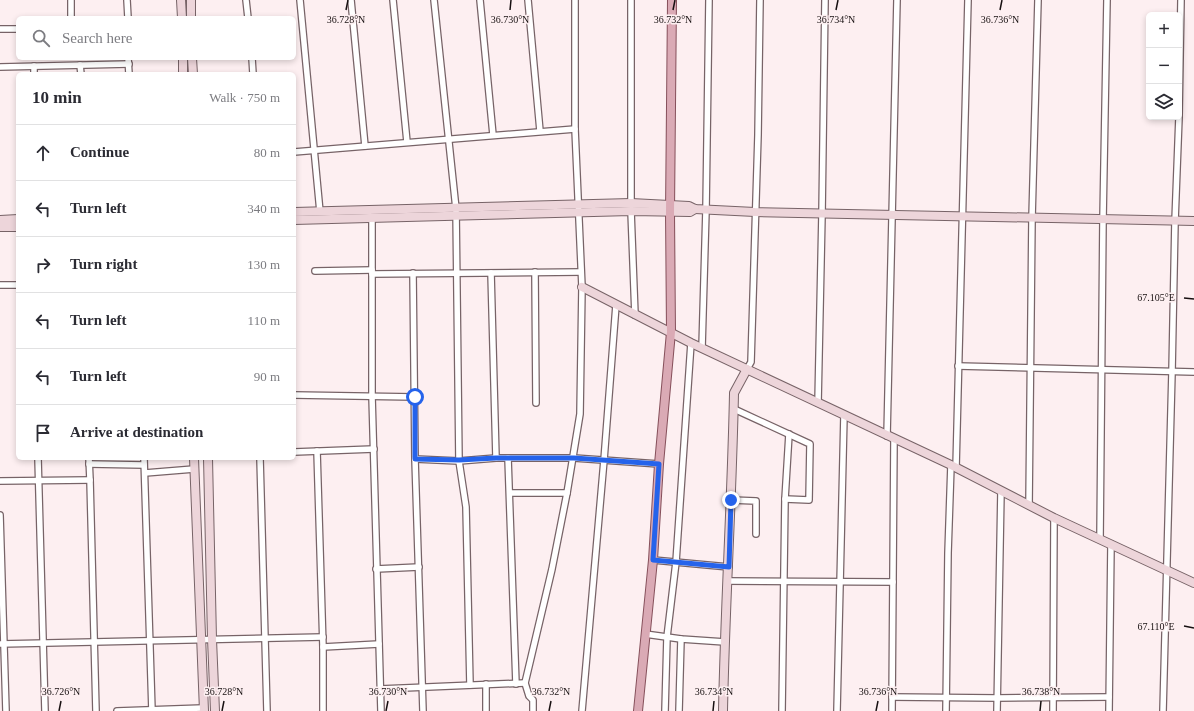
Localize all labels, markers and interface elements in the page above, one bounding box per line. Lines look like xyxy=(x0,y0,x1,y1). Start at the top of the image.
map controls xyxy=(1146,12,1182,120)
button: + xyxy=(1146,12,1182,48)
text: 36.728°N xyxy=(327,14,365,25)
text: 36.730°N xyxy=(491,14,529,25)
text: 36.732°N xyxy=(654,14,692,25)
text: 36.734°N xyxy=(817,14,855,25)
text: 36.736°N xyxy=(981,14,1019,25)
search box xyxy=(16,16,296,60)
icon: search xyxy=(30,27,52,49)
text: Search here xyxy=(62,30,132,46)
button: − xyxy=(1146,48,1182,84)
button: layers xyxy=(1146,84,1182,120)
text: 10 min xyxy=(32,88,82,107)
text: Walk · 750 m xyxy=(209,90,280,105)
icon: ahead xyxy=(32,142,54,164)
text: Continue xyxy=(70,144,129,160)
text: 80 m xyxy=(254,145,280,160)
icon: left xyxy=(32,198,54,220)
text: Turn left xyxy=(70,200,127,216)
text: 340 m xyxy=(247,201,280,216)
icon: right xyxy=(32,254,54,276)
text: Turn right xyxy=(70,256,137,272)
text: 130 m xyxy=(247,257,280,272)
text: 67.105°E xyxy=(1137,292,1175,303)
icon: left xyxy=(32,310,54,332)
text: Turn left xyxy=(70,312,127,328)
text: 110 m xyxy=(248,313,280,328)
icon: left xyxy=(32,366,54,388)
text: Turn left xyxy=(70,368,127,384)
text: 90 m xyxy=(254,369,280,384)
route start xyxy=(406,388,424,406)
icon: arrive xyxy=(32,422,54,444)
text: Arrive at destination xyxy=(70,424,203,440)
route end xyxy=(722,491,740,509)
text: 67.110°E xyxy=(1137,621,1175,632)
text: 36.726°N xyxy=(42,686,80,697)
text: 36.728°N xyxy=(205,686,243,697)
text: 36.730°N xyxy=(369,686,407,697)
text: 36.732°N xyxy=(532,686,570,697)
text: 36.734°N xyxy=(695,686,733,697)
text: 36.736°N xyxy=(859,686,897,697)
text: 36.738°N xyxy=(1022,686,1060,697)

